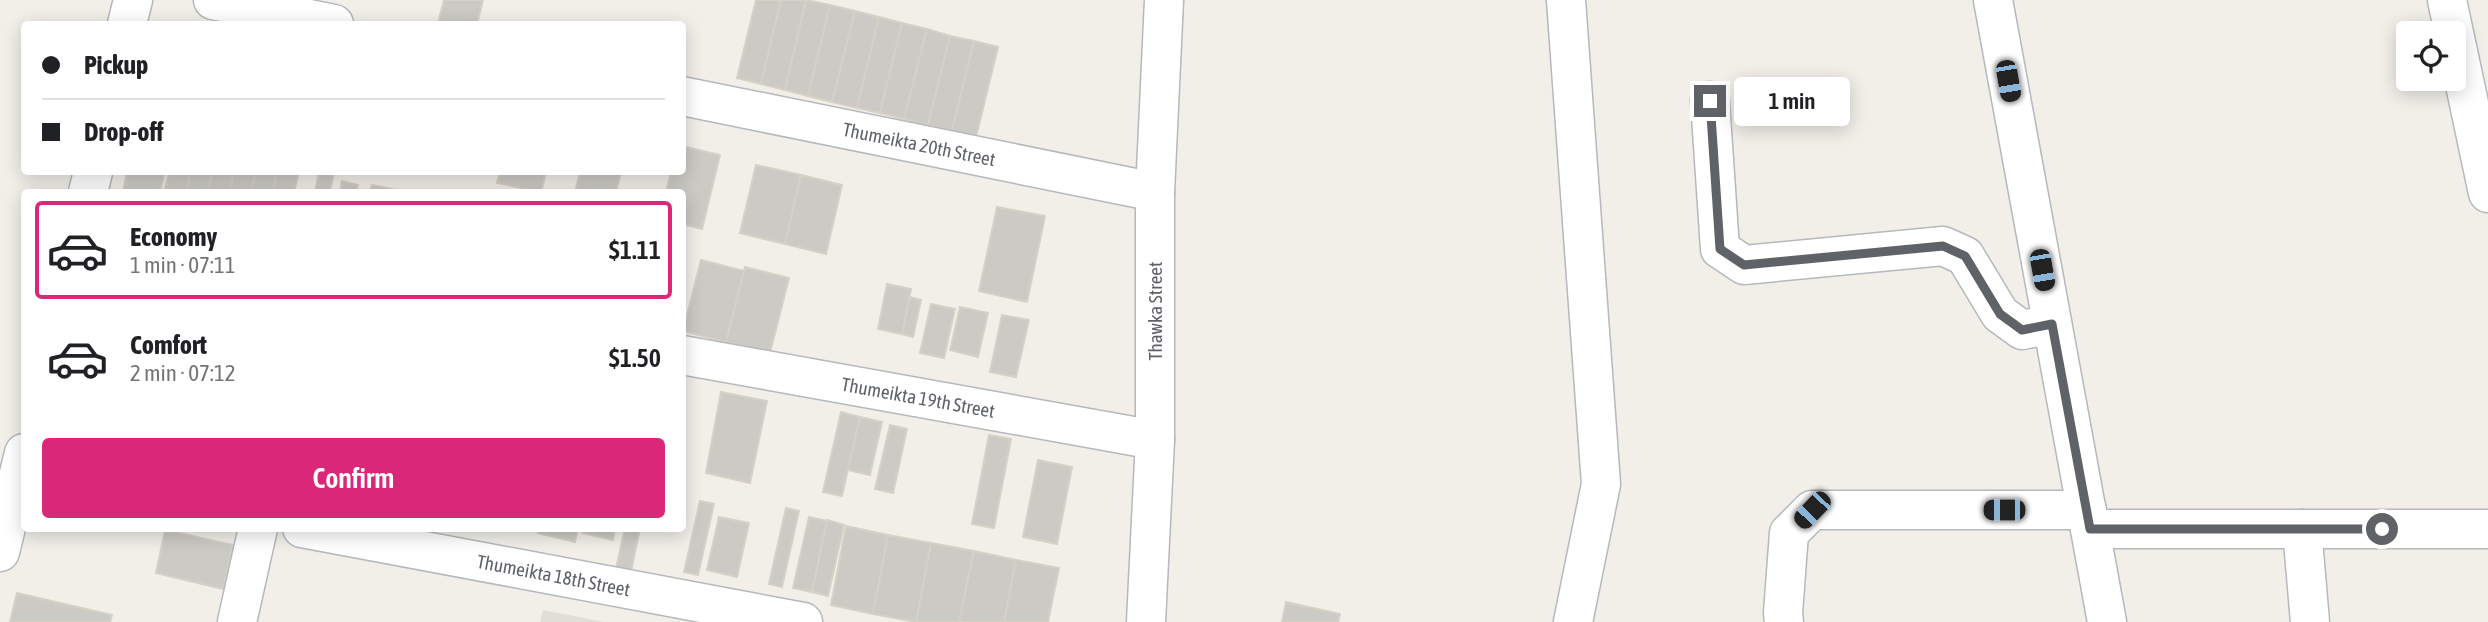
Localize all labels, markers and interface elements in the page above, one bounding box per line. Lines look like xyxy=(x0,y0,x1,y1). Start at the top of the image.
map controls xyxy=(2396,21,2466,91)
button: locate xyxy=(2396,21,2466,91)
text: Pickup xyxy=(84,50,148,80)
car xyxy=(1995,58,2022,104)
callout: 1 min xyxy=(1734,76,1850,126)
route end xyxy=(1694,85,1726,117)
text: 1 min xyxy=(1769,88,1815,114)
text: Drop-off xyxy=(84,117,164,147)
street label: Thumeikta 20th Street xyxy=(841,118,997,170)
icon: car xyxy=(46,219,109,282)
text: Economy xyxy=(130,222,217,252)
text: $1.11 xyxy=(609,235,661,265)
car xyxy=(2029,247,2056,293)
text: 1 min · 07:11 xyxy=(130,252,236,278)
street label: Thawka Street xyxy=(1144,262,1166,360)
icon: car xyxy=(46,327,109,390)
text: Comfort xyxy=(130,330,207,360)
text: $1.50 xyxy=(609,343,661,373)
text: 2 min · 07:12 xyxy=(130,360,236,386)
street label: Thumeikta 19th Street xyxy=(840,373,997,422)
button: Confirm xyxy=(42,438,665,518)
car xyxy=(1790,488,1835,532)
car xyxy=(1984,500,2026,521)
route start xyxy=(2366,513,2398,545)
street label: Thumeikta 18th Street xyxy=(475,550,632,600)

